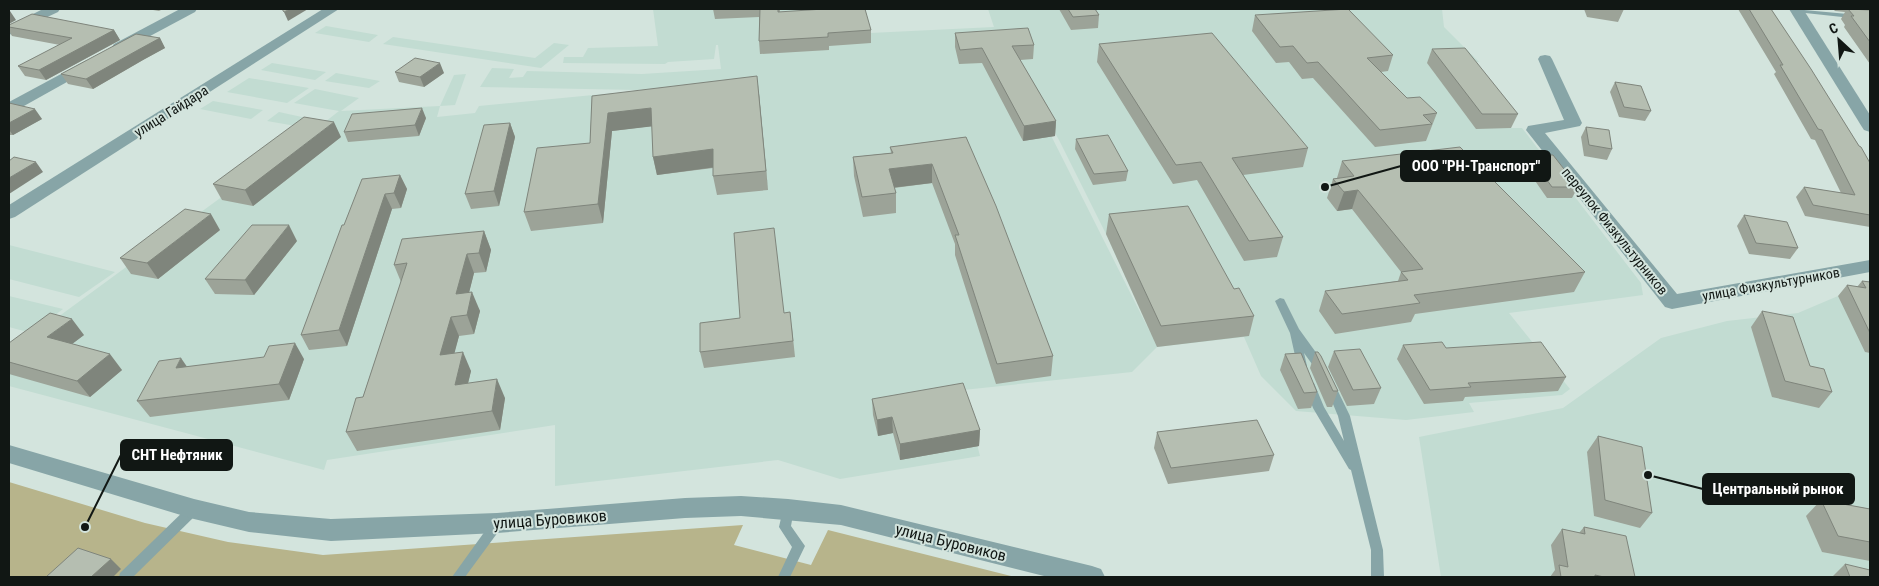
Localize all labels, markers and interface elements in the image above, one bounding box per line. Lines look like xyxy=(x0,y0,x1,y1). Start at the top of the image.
north arrow xyxy=(1814,15,1864,65)
text: С xyxy=(1826,19,1840,37)
street label: улица Гайдара xyxy=(131,82,211,140)
callout: ООО "РН-Транспорт" xyxy=(1401,151,1550,181)
text: ООО "РН-Транспорт" xyxy=(1412,157,1541,175)
street label: переулок Физкультурников xyxy=(1559,164,1671,298)
street label: улица Физкультурников xyxy=(1701,264,1841,304)
callout: СНТ Нефтяник xyxy=(121,440,232,470)
text: СНТ Нефтяник xyxy=(131,446,223,464)
callout: Центральный рынок xyxy=(1703,474,1854,504)
text: Центральный рынок xyxy=(1712,480,1844,498)
street label: улица Буровиков xyxy=(493,506,607,533)
street label: улица Буровиков xyxy=(893,520,1008,565)

